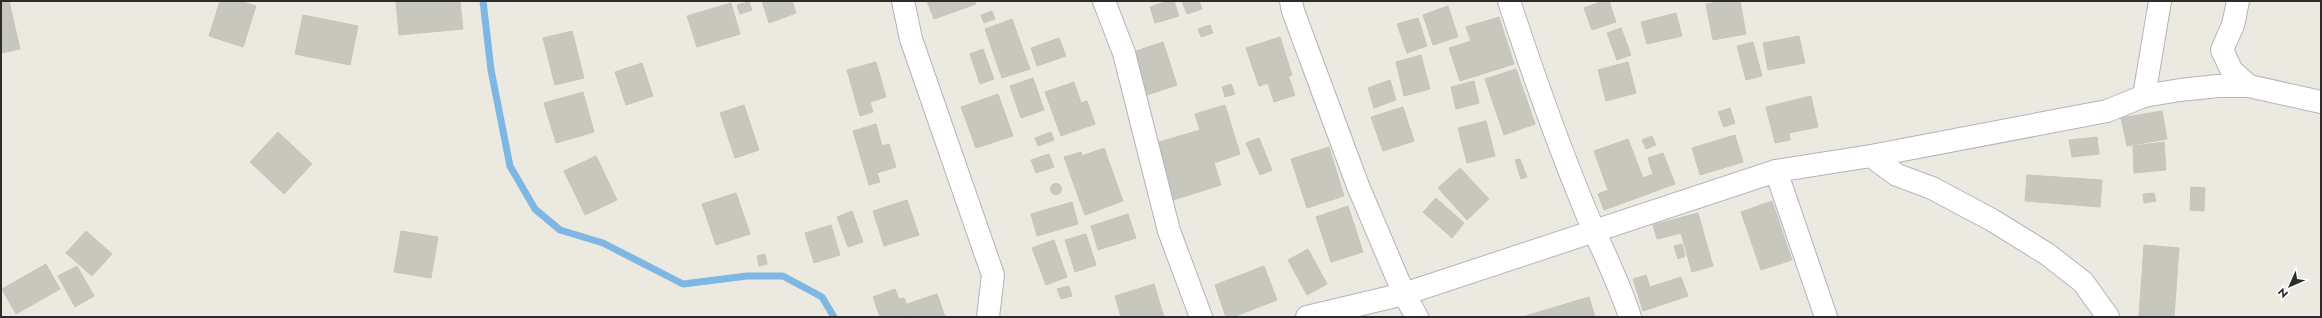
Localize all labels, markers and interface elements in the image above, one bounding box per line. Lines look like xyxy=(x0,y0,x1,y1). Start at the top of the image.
north arrow xyxy=(2270,266,2310,306)
text: N xyxy=(2274,284,2292,302)

